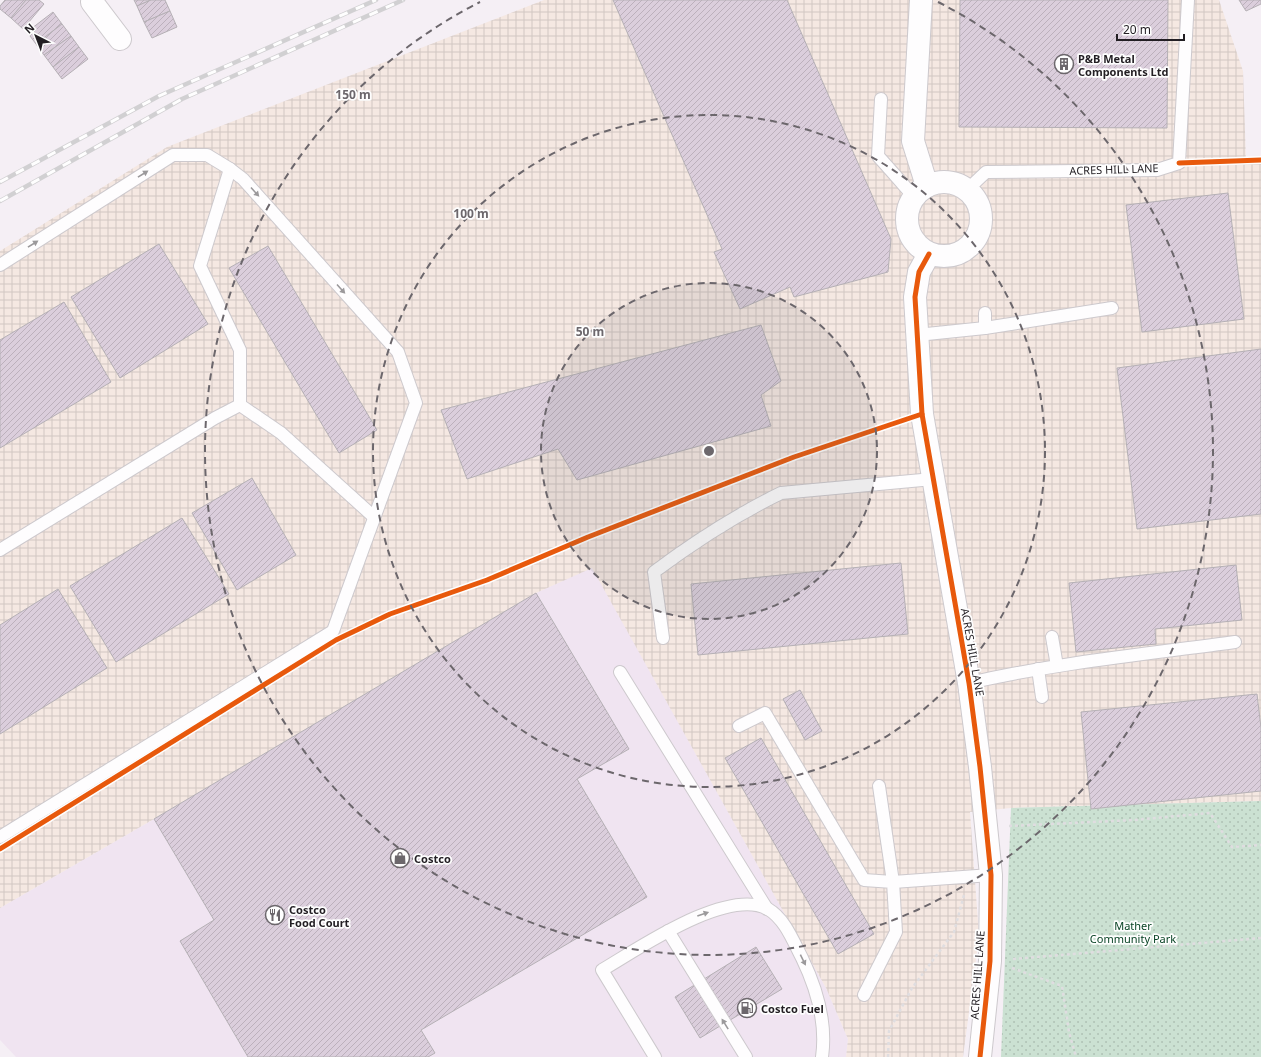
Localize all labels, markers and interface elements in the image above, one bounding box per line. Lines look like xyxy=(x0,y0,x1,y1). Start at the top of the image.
north arrow xyxy=(16,16,56,56)
scale bar xyxy=(1117,16,1184,42)
text: N xyxy=(21,20,37,37)
text: 20 m xyxy=(1123,21,1151,38)
place label: P&B Metal Components Ltd xyxy=(1078,51,1168,79)
building icon: P&B Metal Components Ltd xyxy=(1053,53,1075,75)
text: 150 m xyxy=(335,86,371,103)
street label: ACRES HILL LANE xyxy=(1069,160,1159,178)
one-way arrow xyxy=(138,170,148,178)
one-way arrow xyxy=(250,187,259,197)
text: 100 m xyxy=(453,205,489,222)
one-way arrow xyxy=(27,240,39,247)
one-way arrow xyxy=(337,283,346,294)
text: 50 m xyxy=(576,323,604,340)
centre of rings xyxy=(702,444,716,458)
street label: ACRES HILL LANE xyxy=(958,607,988,697)
shop icon: Costco xyxy=(389,847,411,869)
place label: Costco xyxy=(414,851,451,866)
place label: Costco Food Court xyxy=(289,902,350,930)
restaurant icon: Costco Food Court xyxy=(264,904,286,926)
one-way arrow xyxy=(697,911,709,917)
park label: Mather Community Park xyxy=(1090,918,1176,946)
street label: ACRES HILL LANE xyxy=(966,930,988,1020)
one-way arrow xyxy=(800,954,806,966)
fuel station icon: Costco Fuel xyxy=(736,997,758,1019)
place label: Costco Fuel xyxy=(761,1001,824,1016)
one-way arrow xyxy=(721,1019,729,1029)

